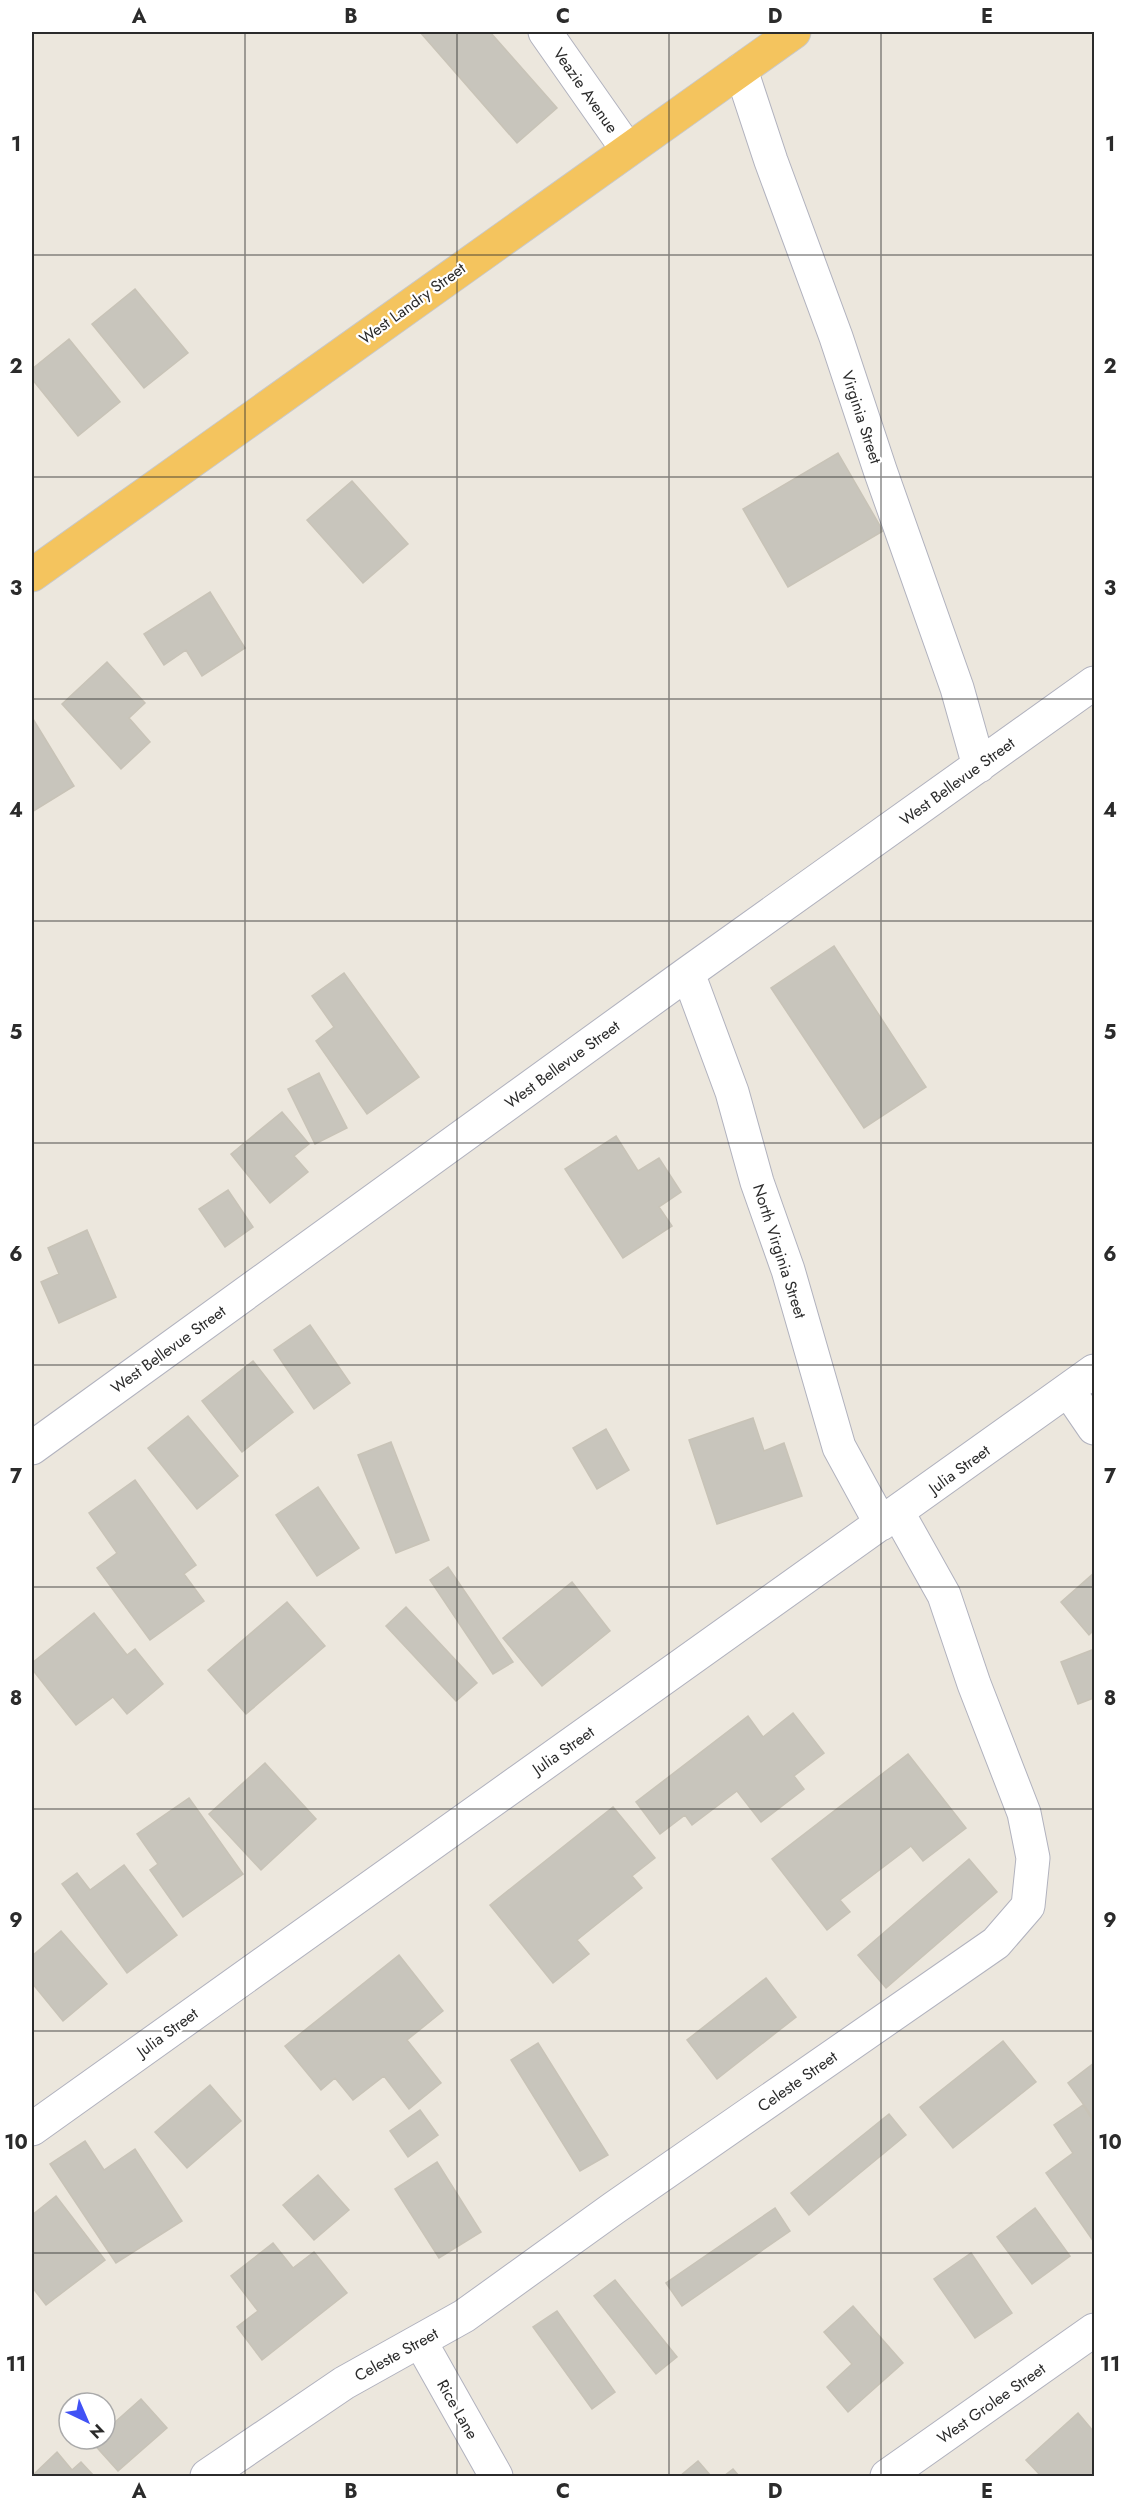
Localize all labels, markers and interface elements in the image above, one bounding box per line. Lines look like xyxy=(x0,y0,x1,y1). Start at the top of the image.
text: A xyxy=(131,2,147,31)
text: B xyxy=(344,2,358,31)
text: C xyxy=(556,2,570,31)
text: D xyxy=(768,2,782,31)
text: E xyxy=(981,2,993,31)
street label: Veazie Avenue xyxy=(548,43,624,138)
text: 1 xyxy=(11,130,21,159)
text: 1 xyxy=(1105,130,1115,159)
street label: West Landry Street xyxy=(354,257,470,350)
text: 2 xyxy=(9,352,23,381)
text: 2 xyxy=(1103,352,1117,381)
street label: Virginia Street xyxy=(836,368,887,467)
text: 3 xyxy=(10,574,22,603)
text: 3 xyxy=(1104,574,1116,603)
street label: West Bellevue Street xyxy=(895,732,1020,831)
text: 4 xyxy=(9,796,23,825)
text: 4 xyxy=(1103,796,1117,825)
street label: West Bellevue Street xyxy=(500,1015,625,1114)
text: 5 xyxy=(10,1018,23,1047)
text: 5 xyxy=(1104,1018,1117,1047)
street label: North Virginia Street xyxy=(747,1181,812,1321)
text: 6 xyxy=(9,1240,23,1269)
text: 6 xyxy=(1103,1240,1117,1269)
street label: West Bellevue Street xyxy=(106,1300,231,1399)
street label: Julia Street xyxy=(922,1439,995,1501)
text: 7 xyxy=(10,1462,23,1491)
text: 7 xyxy=(1104,1462,1117,1491)
text: 8 xyxy=(10,1684,22,1713)
text: 8 xyxy=(1104,1684,1116,1713)
street label: Julia Street xyxy=(526,1721,599,1781)
text: 9 xyxy=(9,1906,23,1935)
text: 9 xyxy=(1103,1906,1117,1935)
street label: Julia Street xyxy=(130,2002,203,2064)
street label: Celeste Street xyxy=(753,2045,842,2117)
text: 10 xyxy=(4,2128,28,2157)
text: 10 xyxy=(1098,2128,1122,2157)
street label: Celeste Street xyxy=(350,2322,442,2387)
text: 11 xyxy=(6,2350,26,2379)
text: 11 xyxy=(1100,2350,1120,2379)
street label: West Grolee Street xyxy=(933,2357,1050,2449)
street label: Rice Lane xyxy=(431,2375,484,2443)
north arrow xyxy=(57,2391,117,2451)
text: N xyxy=(85,2419,110,2444)
text: A xyxy=(131,2477,147,2506)
text: B xyxy=(344,2477,358,2506)
text: C xyxy=(556,2477,570,2506)
text: D xyxy=(768,2477,782,2506)
text: E xyxy=(981,2477,993,2506)

